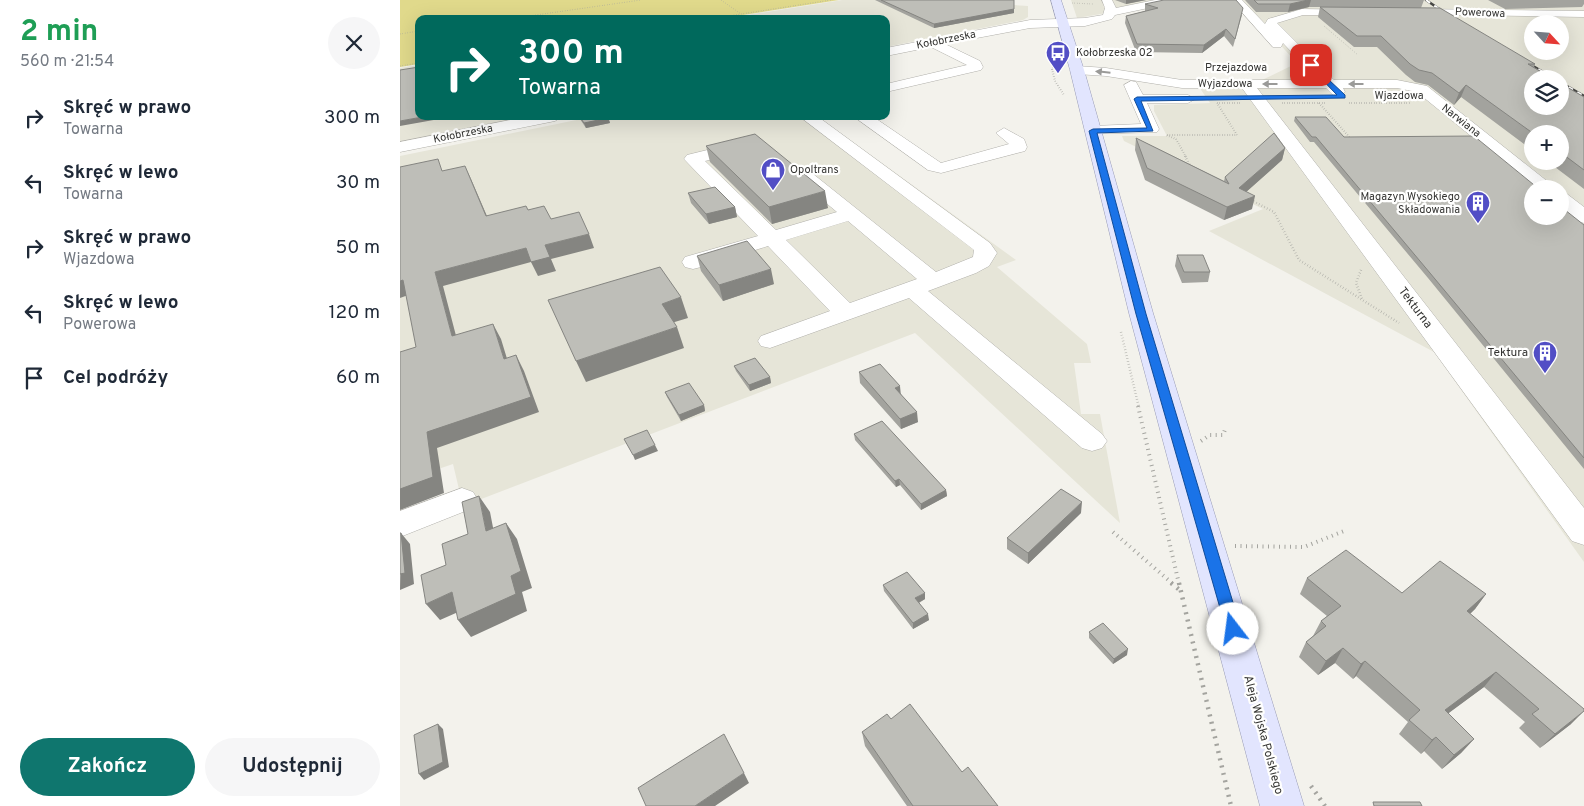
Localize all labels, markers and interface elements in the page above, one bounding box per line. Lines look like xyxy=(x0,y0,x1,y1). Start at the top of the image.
street label: Powerowa xyxy=(1455,5,1506,21)
text: 2 min xyxy=(20,14,98,51)
north arrow xyxy=(1524,15,1569,60)
map controls xyxy=(1524,15,1569,225)
button: close xyxy=(328,17,380,69)
street label: Kołobrzeska xyxy=(915,27,977,53)
text: 300 m xyxy=(518,32,624,76)
icon: right xyxy=(435,35,500,100)
bus stop icon: Kołobrzeska 02 xyxy=(1045,40,1071,74)
pin xyxy=(1290,44,1332,86)
place label: Kołobrzeska 02 xyxy=(1076,46,1153,60)
icon: arrive xyxy=(1297,51,1325,79)
text: 560 m · 21:54 xyxy=(20,52,114,72)
street label: Przejazdowa xyxy=(1205,61,1267,75)
one-way arrow xyxy=(1094,68,1110,76)
button: layers xyxy=(1524,70,1569,115)
text: Towarna xyxy=(518,75,601,102)
street label: Wyjazdowa xyxy=(1198,77,1253,91)
one-way arrow xyxy=(1262,80,1278,88)
one-way arrow xyxy=(1348,80,1364,88)
street label: Wjazdowa xyxy=(1374,89,1424,103)
text: Skręć w prawo xyxy=(63,96,191,120)
street label: Narwiana xyxy=(1438,101,1484,141)
icon: right xyxy=(20,104,48,132)
text: 300 m xyxy=(324,106,380,130)
text: Towarna xyxy=(63,120,123,140)
street label: Kołobrzeska xyxy=(432,121,494,147)
button: + xyxy=(1524,125,1569,170)
shop icon: Opoltrans xyxy=(760,157,786,191)
text: Skręć w lewo xyxy=(63,161,178,185)
place label: Opoltrans xyxy=(790,163,839,177)
icon: left xyxy=(20,169,48,197)
text: 30 m xyxy=(336,171,380,195)
button: − xyxy=(1524,180,1569,225)
text: Towarna xyxy=(63,185,123,205)
place label: Magazyn Wysokiego Składowania xyxy=(1361,190,1460,217)
building icon: Magazyn Wysokiego Składowania xyxy=(1465,190,1491,224)
text: Skręć w prawo xyxy=(63,226,191,250)
icon: right xyxy=(20,234,48,262)
text: 50 m xyxy=(335,236,380,260)
text: Wjazdowa xyxy=(63,250,134,270)
street label: Tekturna xyxy=(1394,284,1436,332)
text: Skręć w lewo xyxy=(63,291,178,315)
icon: left xyxy=(20,299,48,327)
text: 120 m xyxy=(329,301,380,325)
text: Powerowa xyxy=(63,315,136,335)
building icon: Tektura xyxy=(1532,340,1558,374)
place label: Tektura xyxy=(1488,345,1528,361)
icon: arrive xyxy=(20,364,48,392)
text: Cel podróży xyxy=(63,366,168,390)
text: 60 m xyxy=(336,366,380,390)
position arrow xyxy=(1206,602,1258,654)
street label: Aleja Wojska Polskiego xyxy=(1239,674,1287,797)
button: Zakończ xyxy=(20,738,195,796)
button: Udostępnij xyxy=(205,738,380,796)

